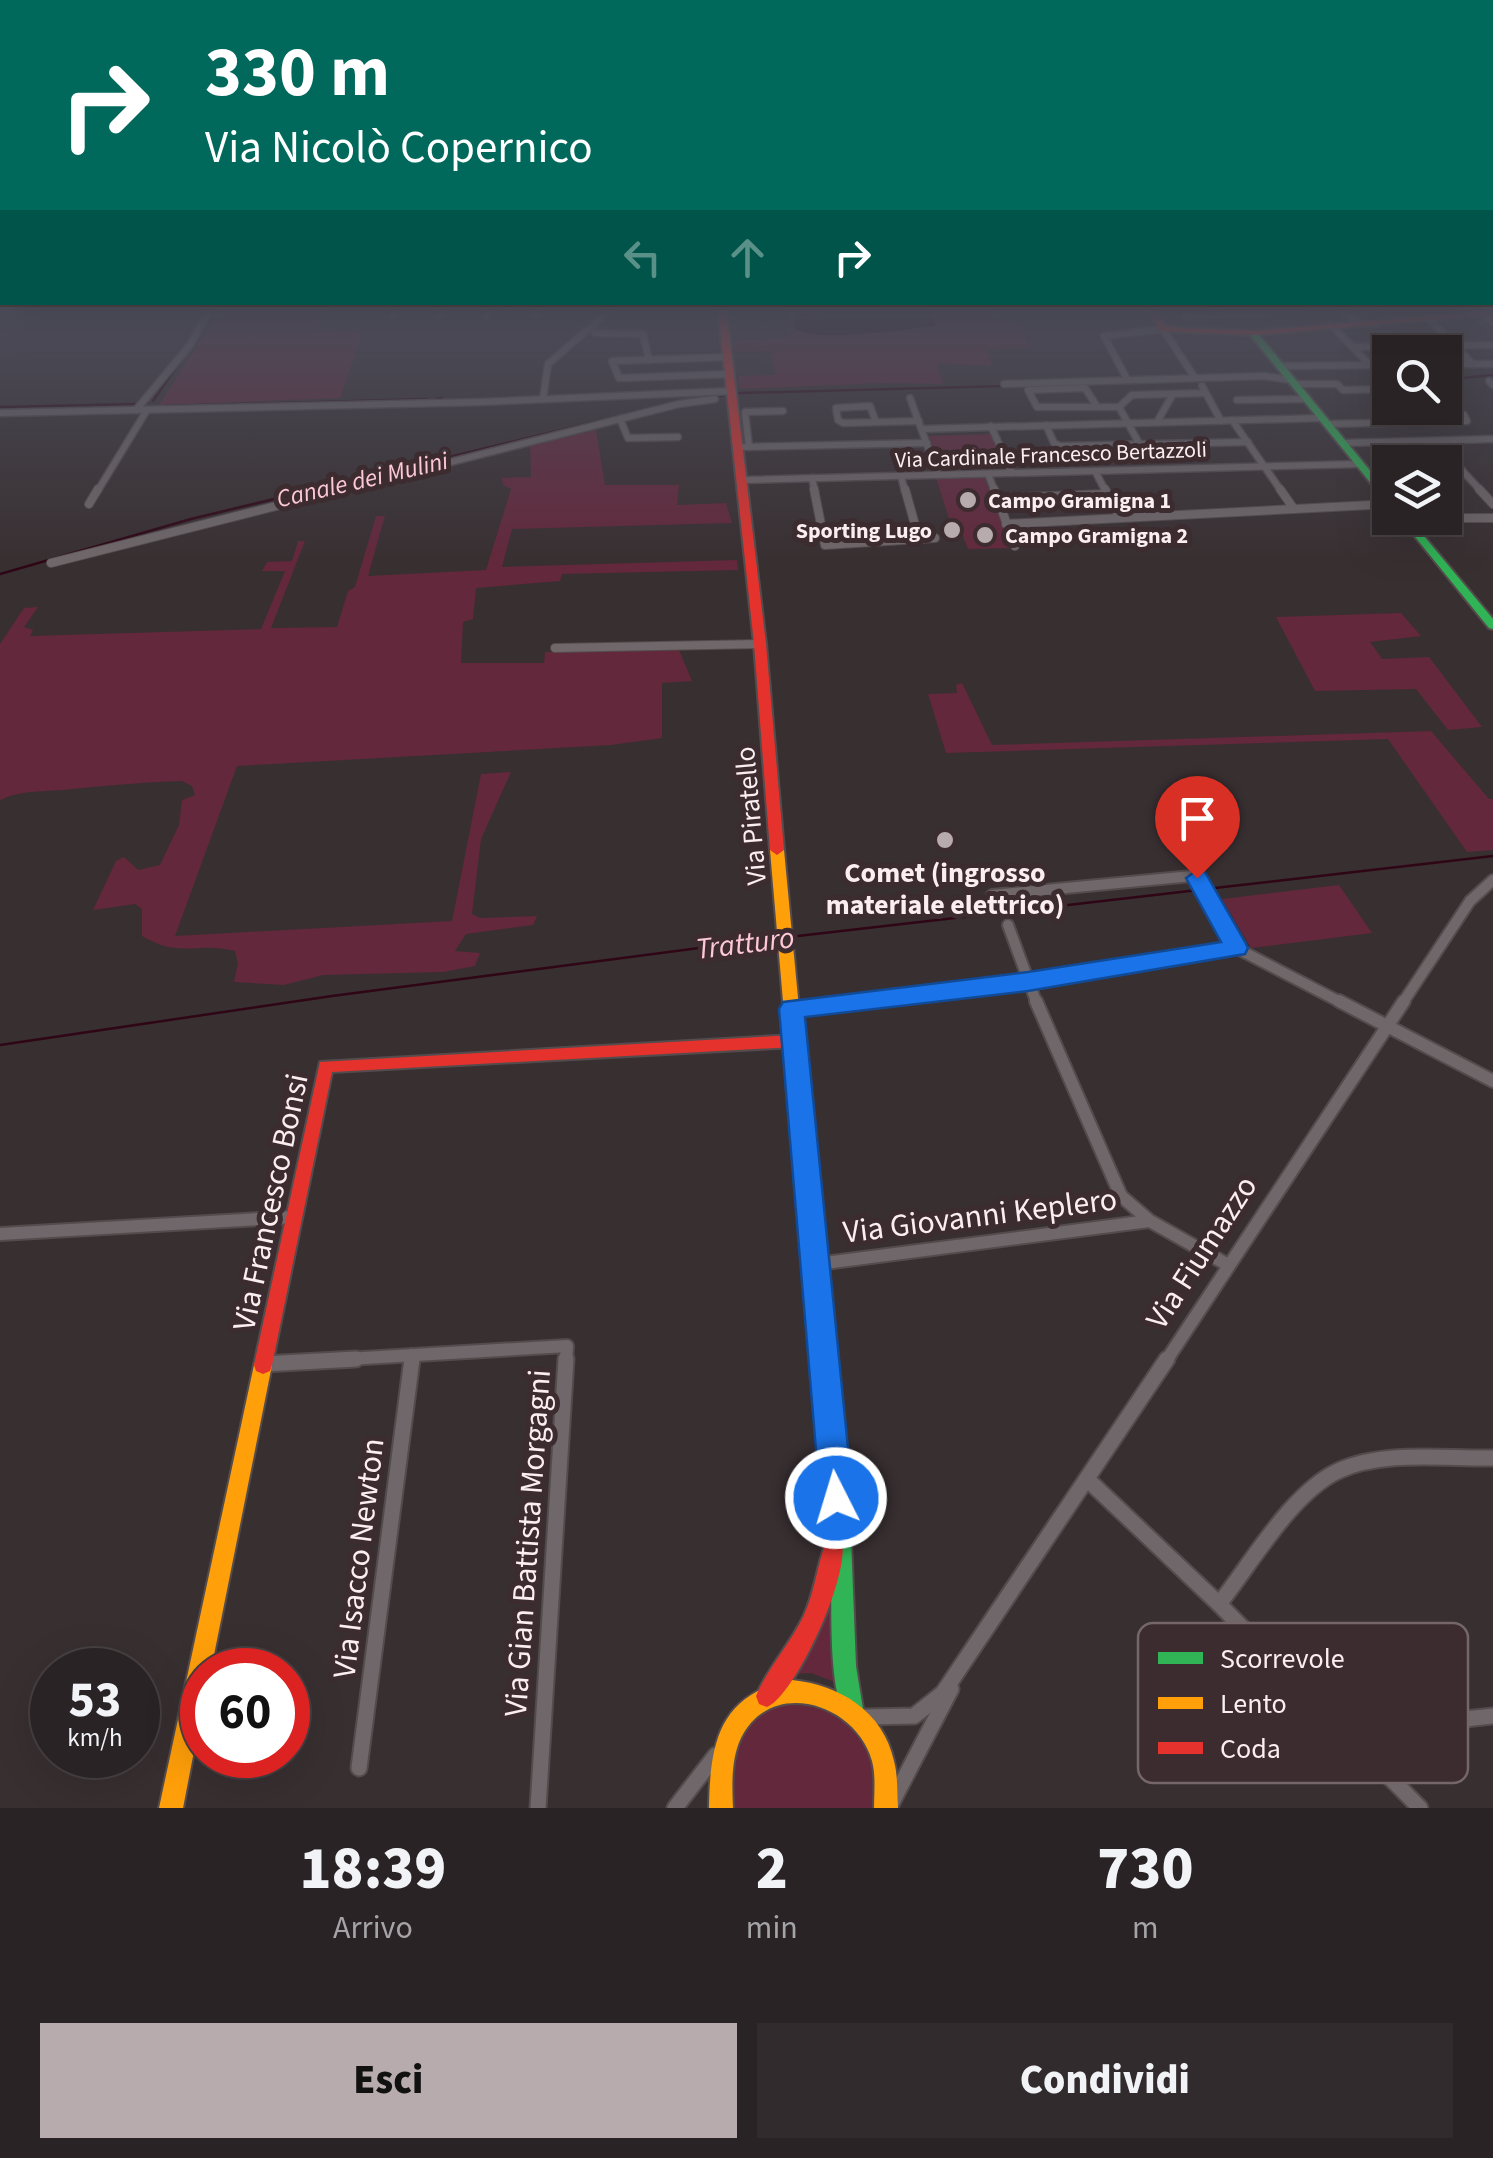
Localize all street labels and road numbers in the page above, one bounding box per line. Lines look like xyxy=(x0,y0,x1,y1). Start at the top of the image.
street label: Via Cardinale Francesco Bertazzoli xyxy=(894,434,1208,476)
street label: Via Piratello xyxy=(725,745,777,887)
street label: Via Francesco Bonsi xyxy=(221,1069,321,1335)
street label: Via Fiumazzo xyxy=(1135,1167,1269,1338)
street label: Via Giovanni Keplero xyxy=(841,1176,1120,1256)
street label: Via Gian Battista Morgagni xyxy=(493,1368,563,1718)
street label: Via Isacco Newton xyxy=(321,1436,397,1681)

